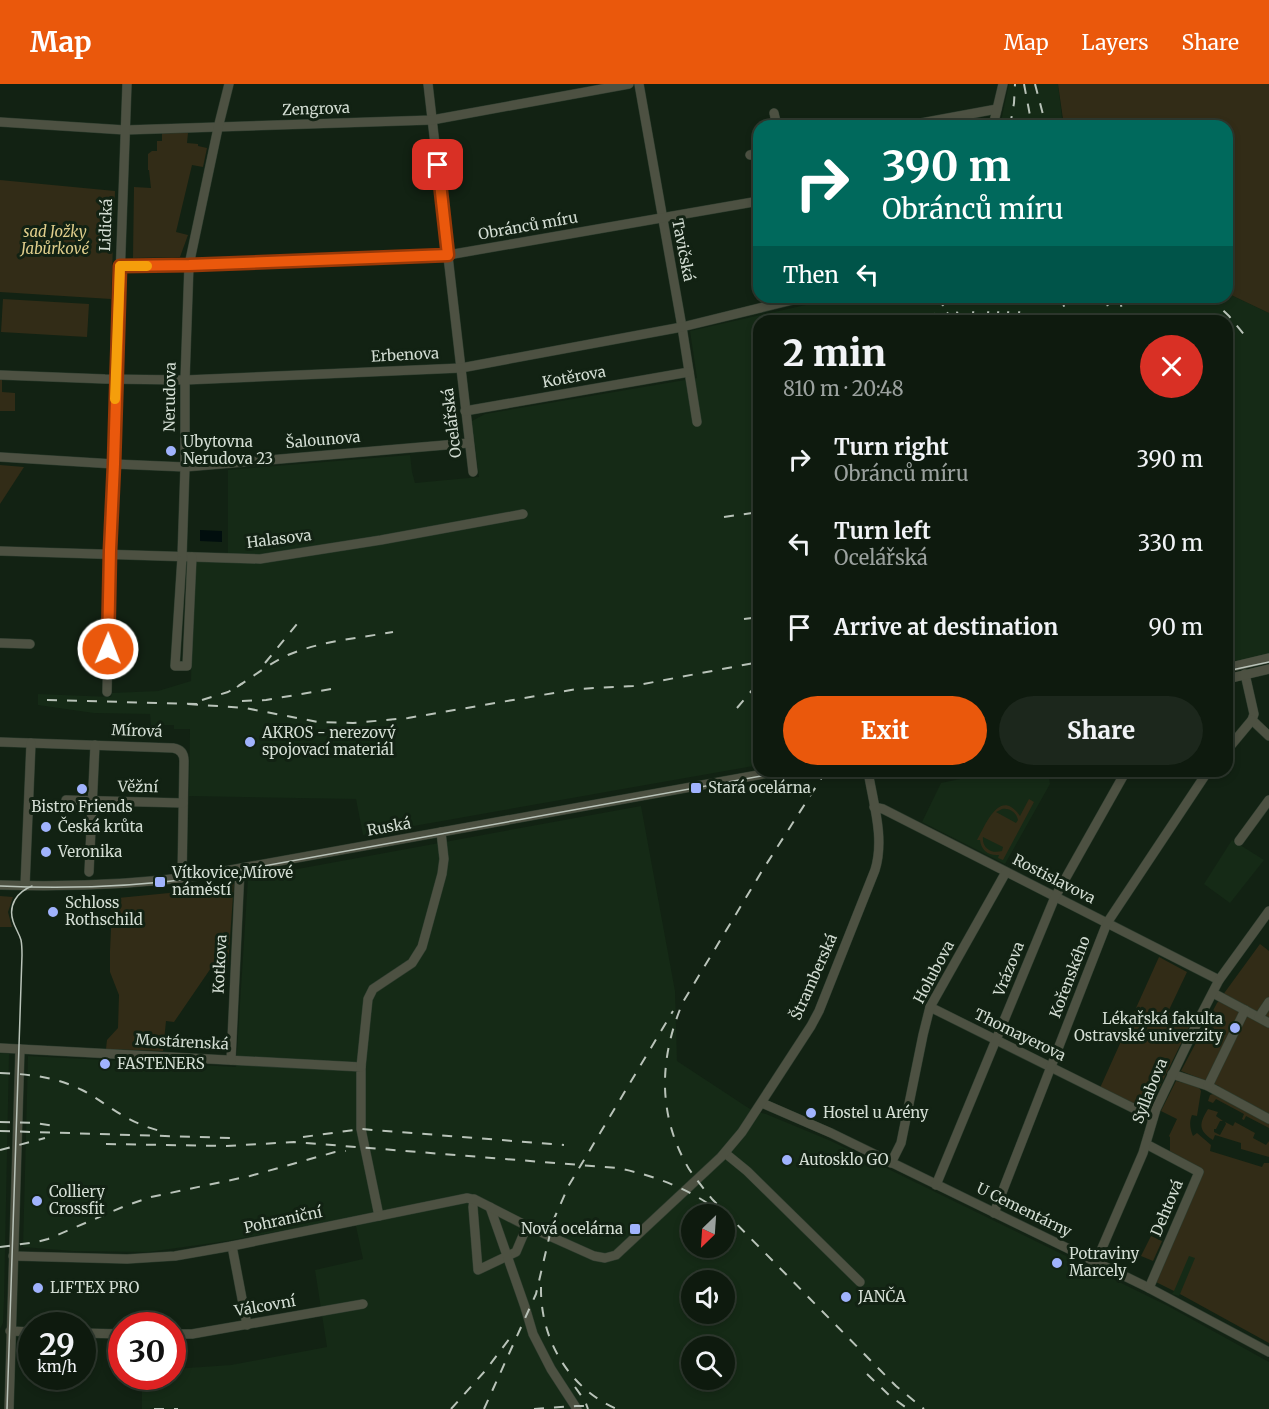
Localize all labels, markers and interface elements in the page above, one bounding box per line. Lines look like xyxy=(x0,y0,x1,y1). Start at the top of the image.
text: Map xyxy=(30,24,92,60)
text: Map xyxy=(1004,29,1049,56)
text: Layers xyxy=(1082,29,1149,56)
text: Share xyxy=(1182,29,1239,56)
street label: Zengrova xyxy=(282,98,350,119)
pin xyxy=(412,139,463,190)
text: 390 m xyxy=(882,140,1011,192)
icon: right xyxy=(783,144,861,222)
icon: arrive xyxy=(421,148,454,181)
text: Obránců míru xyxy=(882,192,1064,226)
street label: Lidická xyxy=(95,198,116,252)
street label: Obránců míru xyxy=(477,207,579,244)
street label: Tavičská xyxy=(668,217,699,283)
park label: sad Jožky Jabůrkové xyxy=(19,222,89,258)
icon: left xyxy=(851,258,884,291)
text: Then xyxy=(783,261,839,289)
text: 2 min xyxy=(783,331,886,376)
button: close xyxy=(1140,335,1203,398)
street label: Erbenova xyxy=(370,343,440,366)
street label: Nerudova xyxy=(159,362,180,432)
street label: Kotěrova xyxy=(541,362,607,391)
text: 810 m · 20:48 xyxy=(783,376,904,401)
street label: Ocelářská xyxy=(438,387,465,459)
street label: Šalounova xyxy=(285,426,361,452)
place label: Ubytovna Nerudova 23 xyxy=(183,432,273,468)
text: Turn right xyxy=(834,433,948,461)
icon: right xyxy=(783,443,816,476)
marker: Ubytovna Nerudova 23 xyxy=(164,444,178,458)
text: 390 m xyxy=(1136,445,1203,473)
text: Obránců míru xyxy=(834,461,969,486)
text: Turn left xyxy=(834,517,931,545)
street label: Halasova xyxy=(245,525,313,552)
icon: left xyxy=(783,527,816,560)
text: 330 m xyxy=(1138,529,1203,557)
text: Ocelářská xyxy=(834,545,928,570)
icon: arrive xyxy=(783,611,816,644)
text: Arrive at destination xyxy=(834,613,1058,641)
text: 90 m xyxy=(1148,613,1203,641)
position arrow xyxy=(76,617,140,681)
button: Exit xyxy=(783,696,987,765)
button: Share xyxy=(999,696,1203,765)
street label: Mírová xyxy=(111,720,163,741)
place label: AKROS - nerezový spojovací materiál xyxy=(261,723,396,759)
marker: AKROS - nerezový spojovací materiál xyxy=(243,735,257,749)
street label: Věžní xyxy=(117,777,159,796)
place label: Stará ocelárna xyxy=(708,778,811,797)
marker: Stará ocelárna xyxy=(689,781,703,795)
marker: Bistro Friends xyxy=(75,782,89,796)
place label: Bistro Friends xyxy=(31,797,133,816)
street label: Ruská xyxy=(365,813,412,840)
place label: Česká krůta xyxy=(58,816,143,836)
marker: Česká krůta xyxy=(39,820,53,834)
place label: Veronika xyxy=(57,842,122,861)
marker: Veronika xyxy=(39,845,53,859)
street label: Rostislavova xyxy=(1010,850,1099,908)
place label: Vítkovice,Mírové náměstí xyxy=(171,863,293,899)
marker: Vítkovice,Mírové náměstí xyxy=(153,875,167,889)
place label: Schloss Rothschild xyxy=(65,893,143,929)
marker: Schloss Rothschild xyxy=(46,905,60,919)
street label: Štramberská xyxy=(785,930,841,1023)
street label: Kořenského xyxy=(1045,933,1094,1020)
street label: Kotkova xyxy=(208,934,231,994)
street label: Holubova xyxy=(909,937,958,1007)
street label: Vrázova xyxy=(989,939,1028,1000)
street label: Thomayerova xyxy=(971,1004,1069,1065)
place label: Lékařská fakulta Ostravské univerzity xyxy=(1074,1009,1223,1045)
marker: Lékařská fakulta Ostravské univerzity xyxy=(1228,1021,1242,1035)
street label: Mostárenská xyxy=(135,1030,229,1053)
place label: FASTENERS xyxy=(117,1054,205,1073)
street label: Syllabova xyxy=(1128,1055,1171,1126)
marker: FASTENERS xyxy=(98,1057,112,1071)
place label: Hostel u Arény xyxy=(823,1103,929,1122)
marker: Hostel u Arény xyxy=(804,1106,818,1120)
place label: Autosklo GO xyxy=(798,1150,889,1169)
marker: Autosklo GO xyxy=(780,1153,794,1167)
street label: Dehtová xyxy=(1146,1177,1187,1239)
street label: U Cementárny xyxy=(974,1178,1075,1241)
place label: Colliery Crossfit xyxy=(49,1182,105,1218)
marker: Colliery Crossfit xyxy=(30,1194,44,1208)
street label: Pohraniční xyxy=(242,1202,325,1237)
north arrow xyxy=(681,1204,735,1258)
map controls xyxy=(681,1204,735,1390)
place label: Nová ocelárna xyxy=(521,1219,623,1238)
marker: Nová ocelárna xyxy=(628,1222,642,1236)
place label: Potraviny Marcely xyxy=(1069,1244,1139,1280)
marker: Potraviny Marcely xyxy=(1050,1256,1064,1270)
button: sound xyxy=(681,1270,735,1324)
place label: LIFTEX PRO xyxy=(50,1278,139,1297)
marker: LIFTEX PRO xyxy=(31,1281,45,1295)
place label: JANČA xyxy=(857,1286,906,1306)
marker: JANČA xyxy=(839,1290,853,1304)
street label: Válcovní xyxy=(232,1291,298,1320)
speed limit sign: 30 xyxy=(108,1312,186,1390)
text: 29 xyxy=(39,1325,75,1363)
button: search xyxy=(681,1336,735,1390)
text: km/h xyxy=(37,1357,77,1376)

